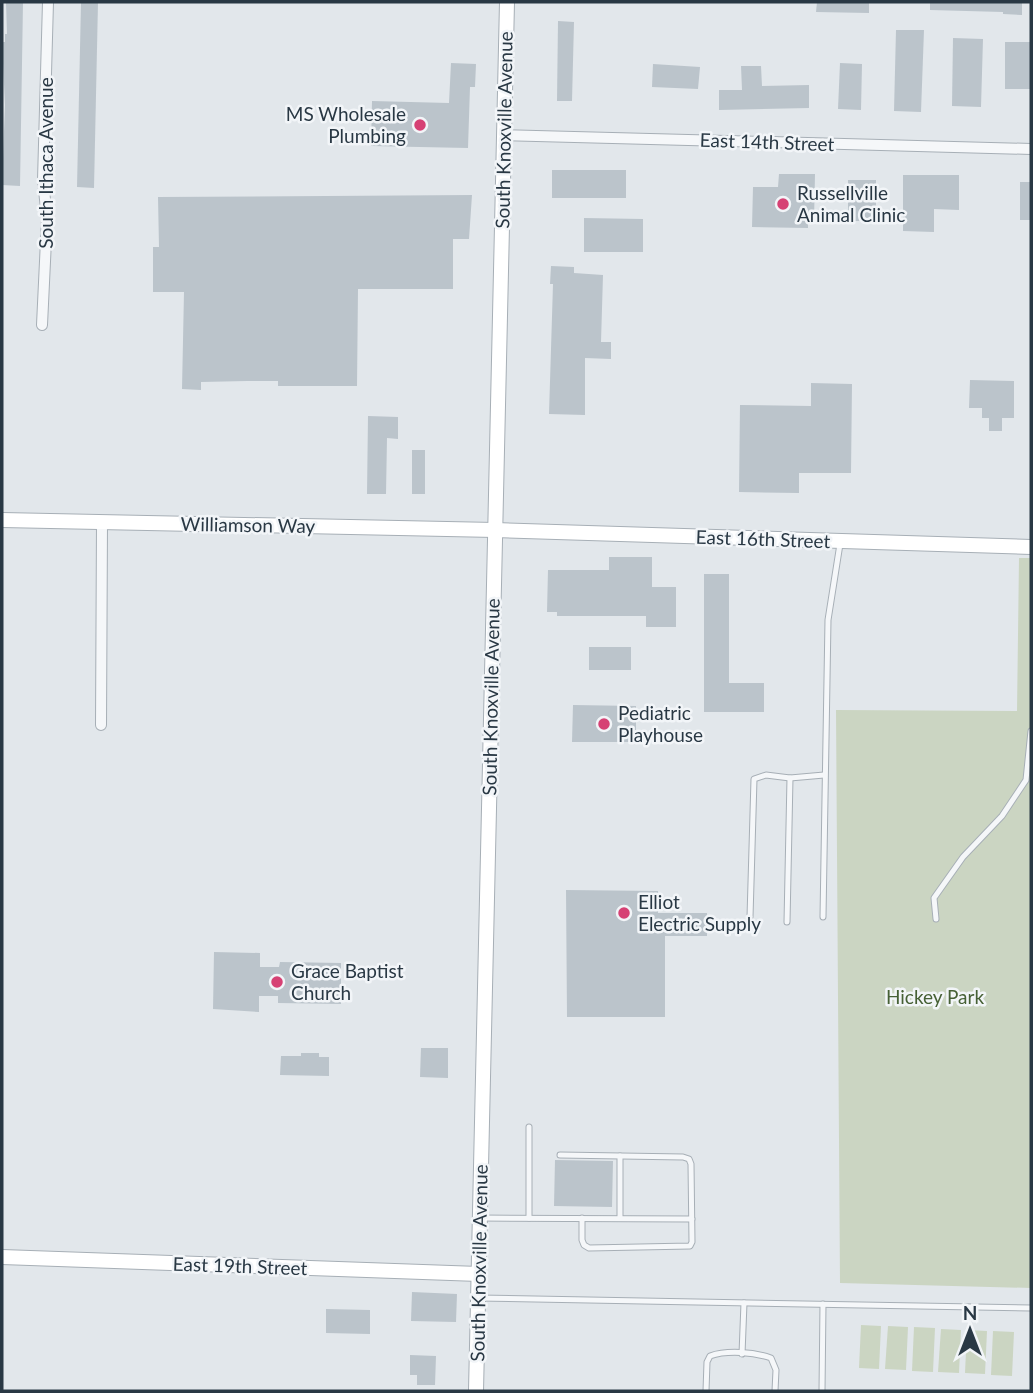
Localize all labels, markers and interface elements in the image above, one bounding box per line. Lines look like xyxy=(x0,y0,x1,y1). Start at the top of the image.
street label: South Knoxville Avenue xyxy=(490,31,517,229)
street label: South Ithaca Avenue xyxy=(34,77,57,249)
place label: MS Wholesale Plumbing xyxy=(286,102,406,147)
marker: MS Wholesale Plumbing xyxy=(412,117,428,133)
street label: East 14th Street xyxy=(699,128,835,155)
place label: Russellville Animal Clinic xyxy=(797,181,905,226)
marker: Russellville Animal Clinic xyxy=(775,196,791,212)
street label: Williamson Way xyxy=(181,512,316,537)
street label: East 16th Street xyxy=(695,525,831,552)
street label: South Knoxville Avenue xyxy=(477,598,504,796)
place label: Pediatric Playhouse xyxy=(618,701,703,746)
marker: Pediatric Playhouse xyxy=(596,716,612,732)
place label: Elliot Electric Supply xyxy=(638,890,761,935)
marker: Elliot Electric Supply xyxy=(616,905,632,921)
place label: Grace Baptist Church xyxy=(291,959,404,1004)
marker: Grace Baptist Church xyxy=(269,974,285,990)
park label: Hickey Park xyxy=(886,985,984,1008)
street label: South Knoxville Avenue xyxy=(465,1164,492,1362)
street label: East 19th Street xyxy=(172,1252,308,1279)
north arrow xyxy=(935,1295,1005,1365)
text: N xyxy=(963,1301,977,1324)

